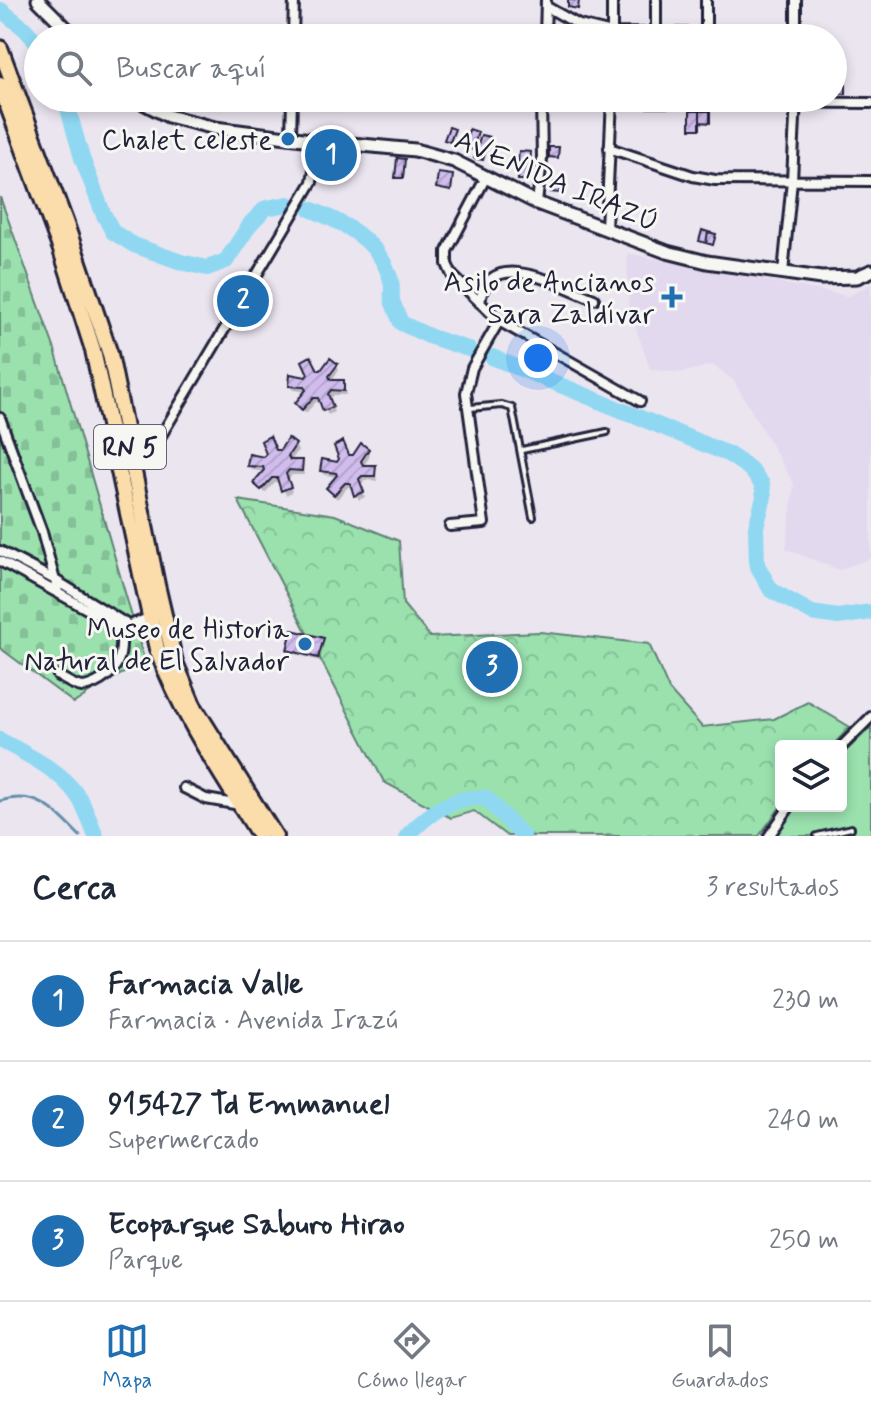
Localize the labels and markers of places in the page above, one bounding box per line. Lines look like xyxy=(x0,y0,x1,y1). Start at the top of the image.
place label: Chalet celeste xyxy=(101,123,272,160)
pin: 1 xyxy=(305,125,357,185)
marker: Chalet celeste xyxy=(279,130,297,148)
place label: Asilo de Ancianos Sara Zaldívar xyxy=(443,265,654,334)
pin: 2 xyxy=(217,271,269,331)
marker: Asilo de Ancianos Sara Zaldívar xyxy=(661,286,683,308)
place label: Museo de Historia Natural de El Salvador xyxy=(24,612,290,681)
marker: Museo de Historia Natural de El Salvador xyxy=(296,635,314,653)
pin: 3 xyxy=(466,637,518,697)

